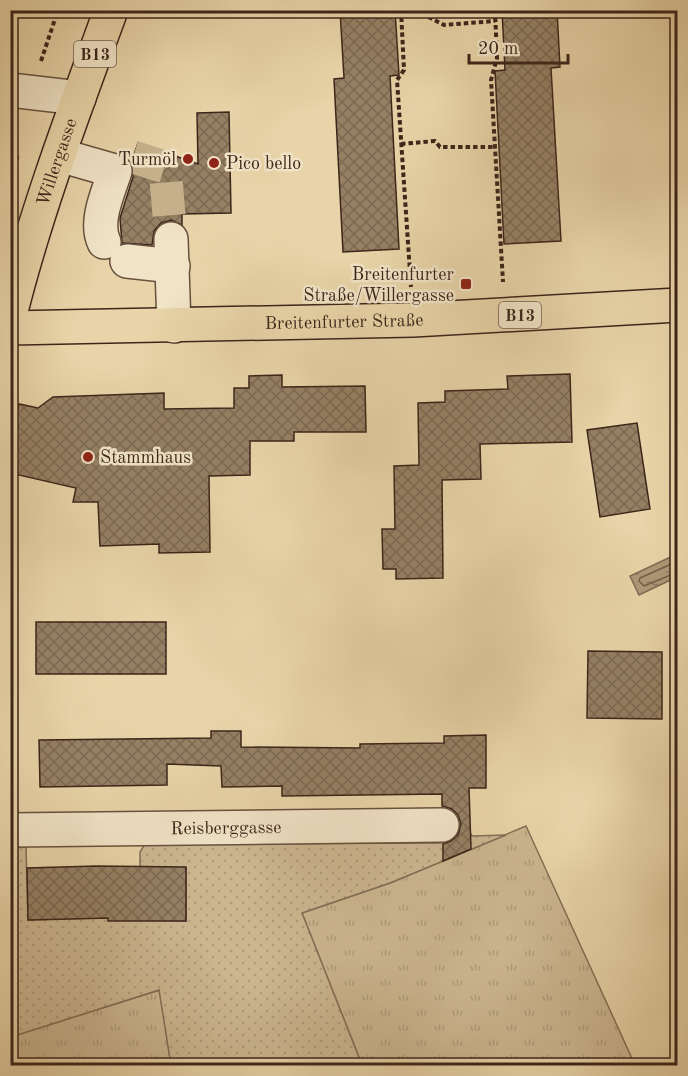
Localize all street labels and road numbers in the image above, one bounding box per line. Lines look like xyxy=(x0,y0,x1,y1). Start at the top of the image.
road number: B13 xyxy=(74,41,116,67)
street label: Willergasse xyxy=(34,116,81,208)
road number: B13 xyxy=(499,302,541,328)
street label: Breitenfurter Straße xyxy=(264,311,424,333)
street label: Reisberggasse xyxy=(170,819,282,838)

